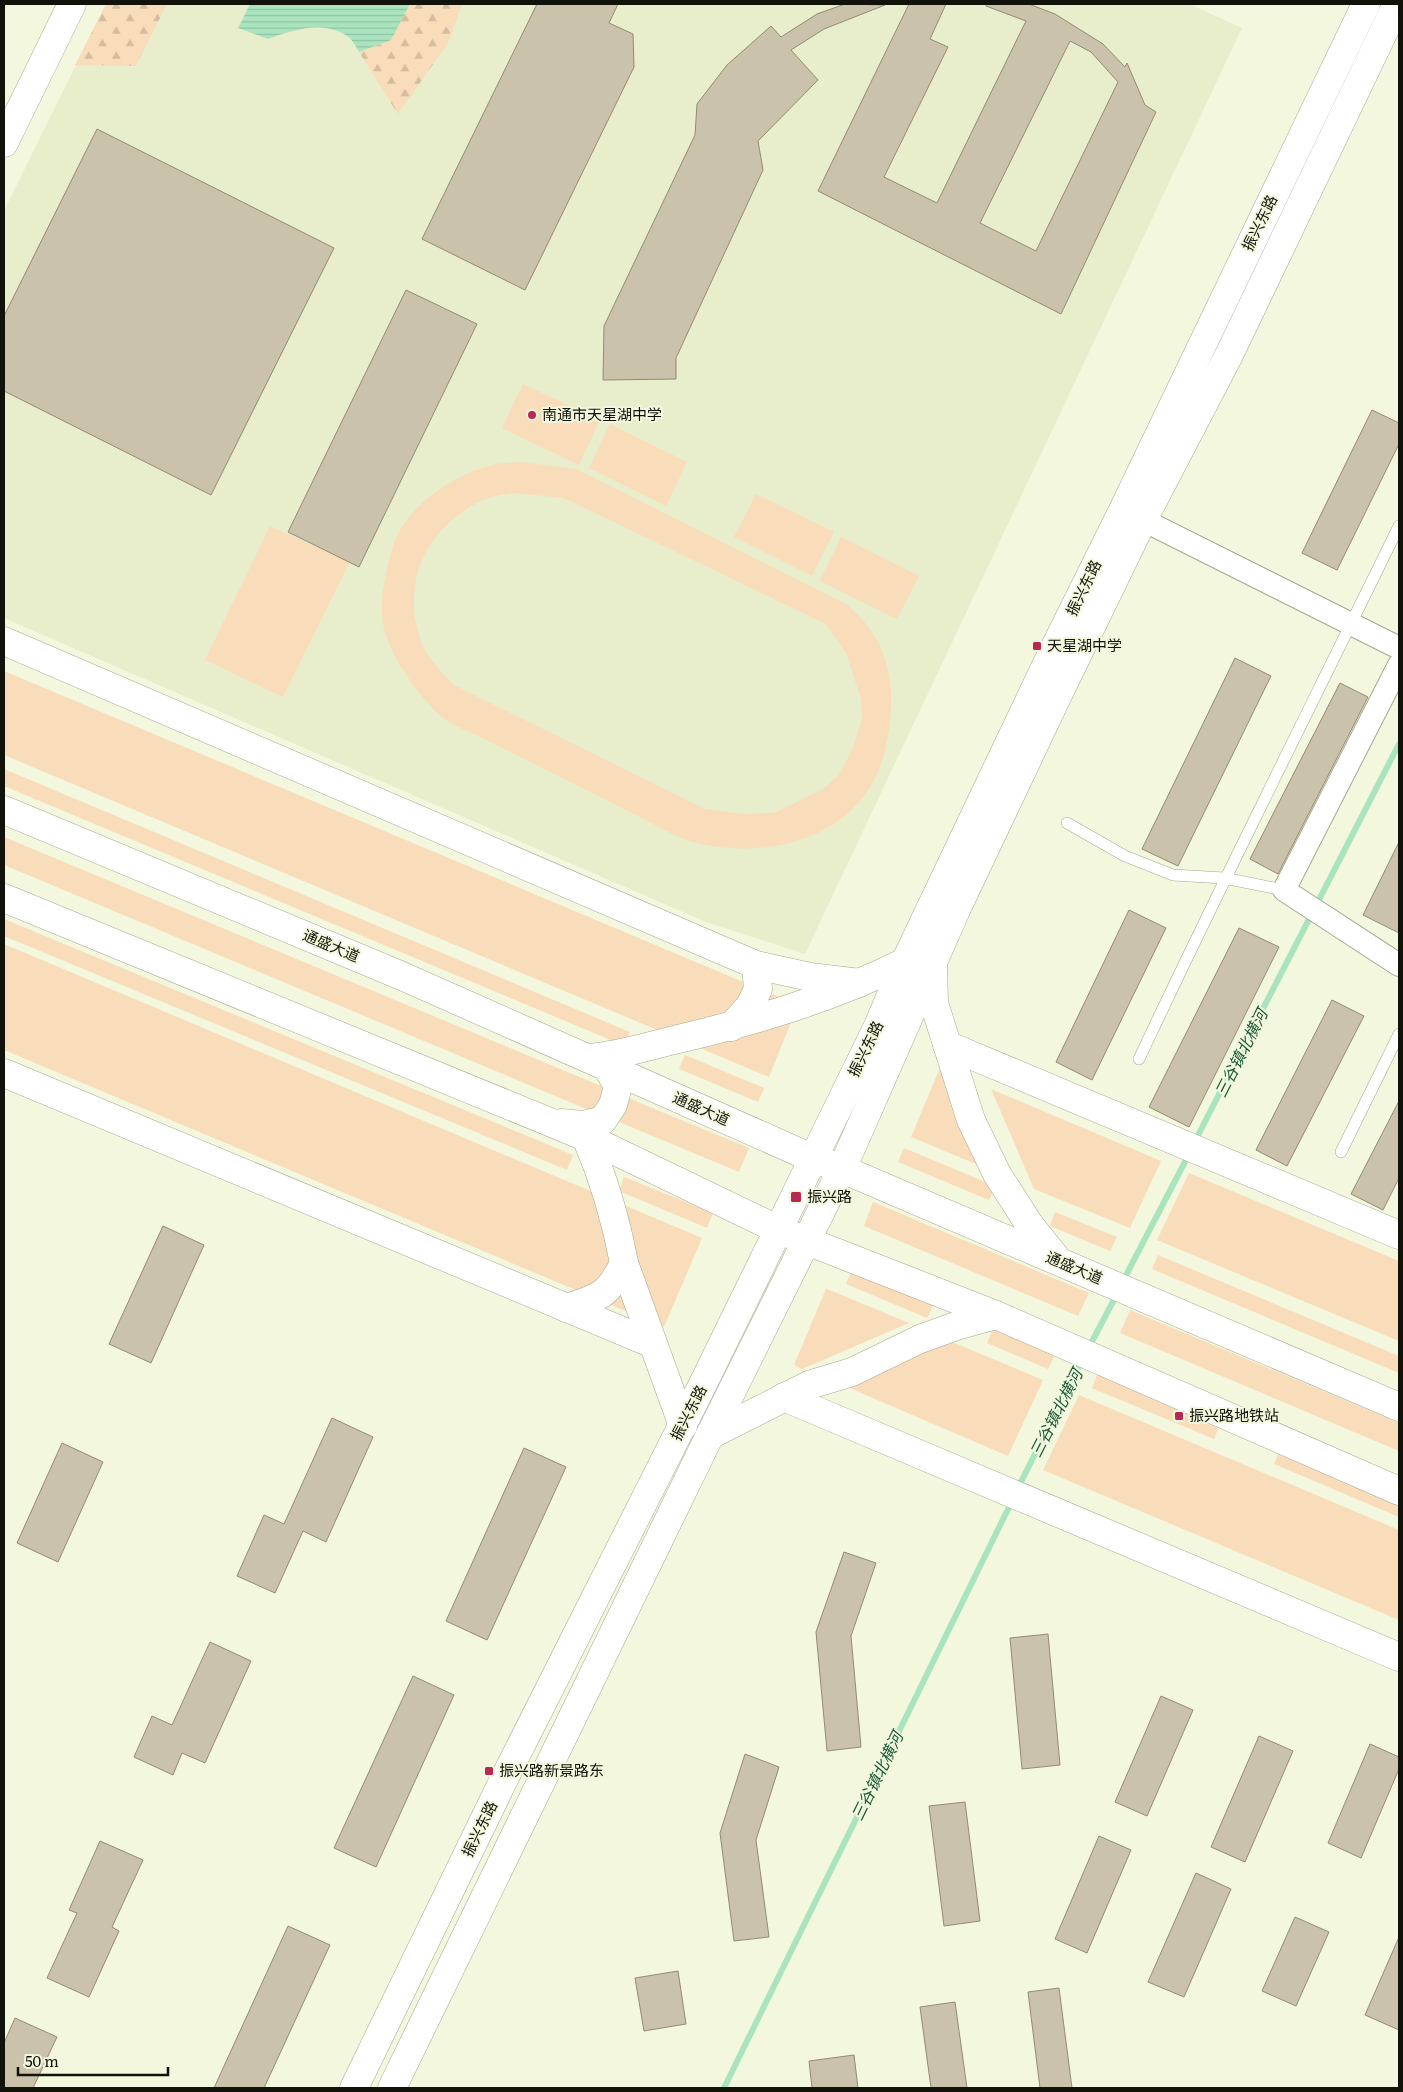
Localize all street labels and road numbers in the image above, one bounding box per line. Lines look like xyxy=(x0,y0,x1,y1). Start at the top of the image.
street label: 振兴东路 xyxy=(1235,190,1282,254)
street label: 振兴东路 xyxy=(1059,555,1106,619)
street label: 通盛大道 xyxy=(299,922,364,967)
street label: 振兴东路 xyxy=(841,1016,888,1080)
street label: 通盛大道 xyxy=(670,1085,734,1130)
street label: 通盛大道 xyxy=(1042,1244,1107,1289)
street label: 振兴东路 xyxy=(664,1380,712,1444)
street label: 振兴东路 xyxy=(455,1796,502,1860)

